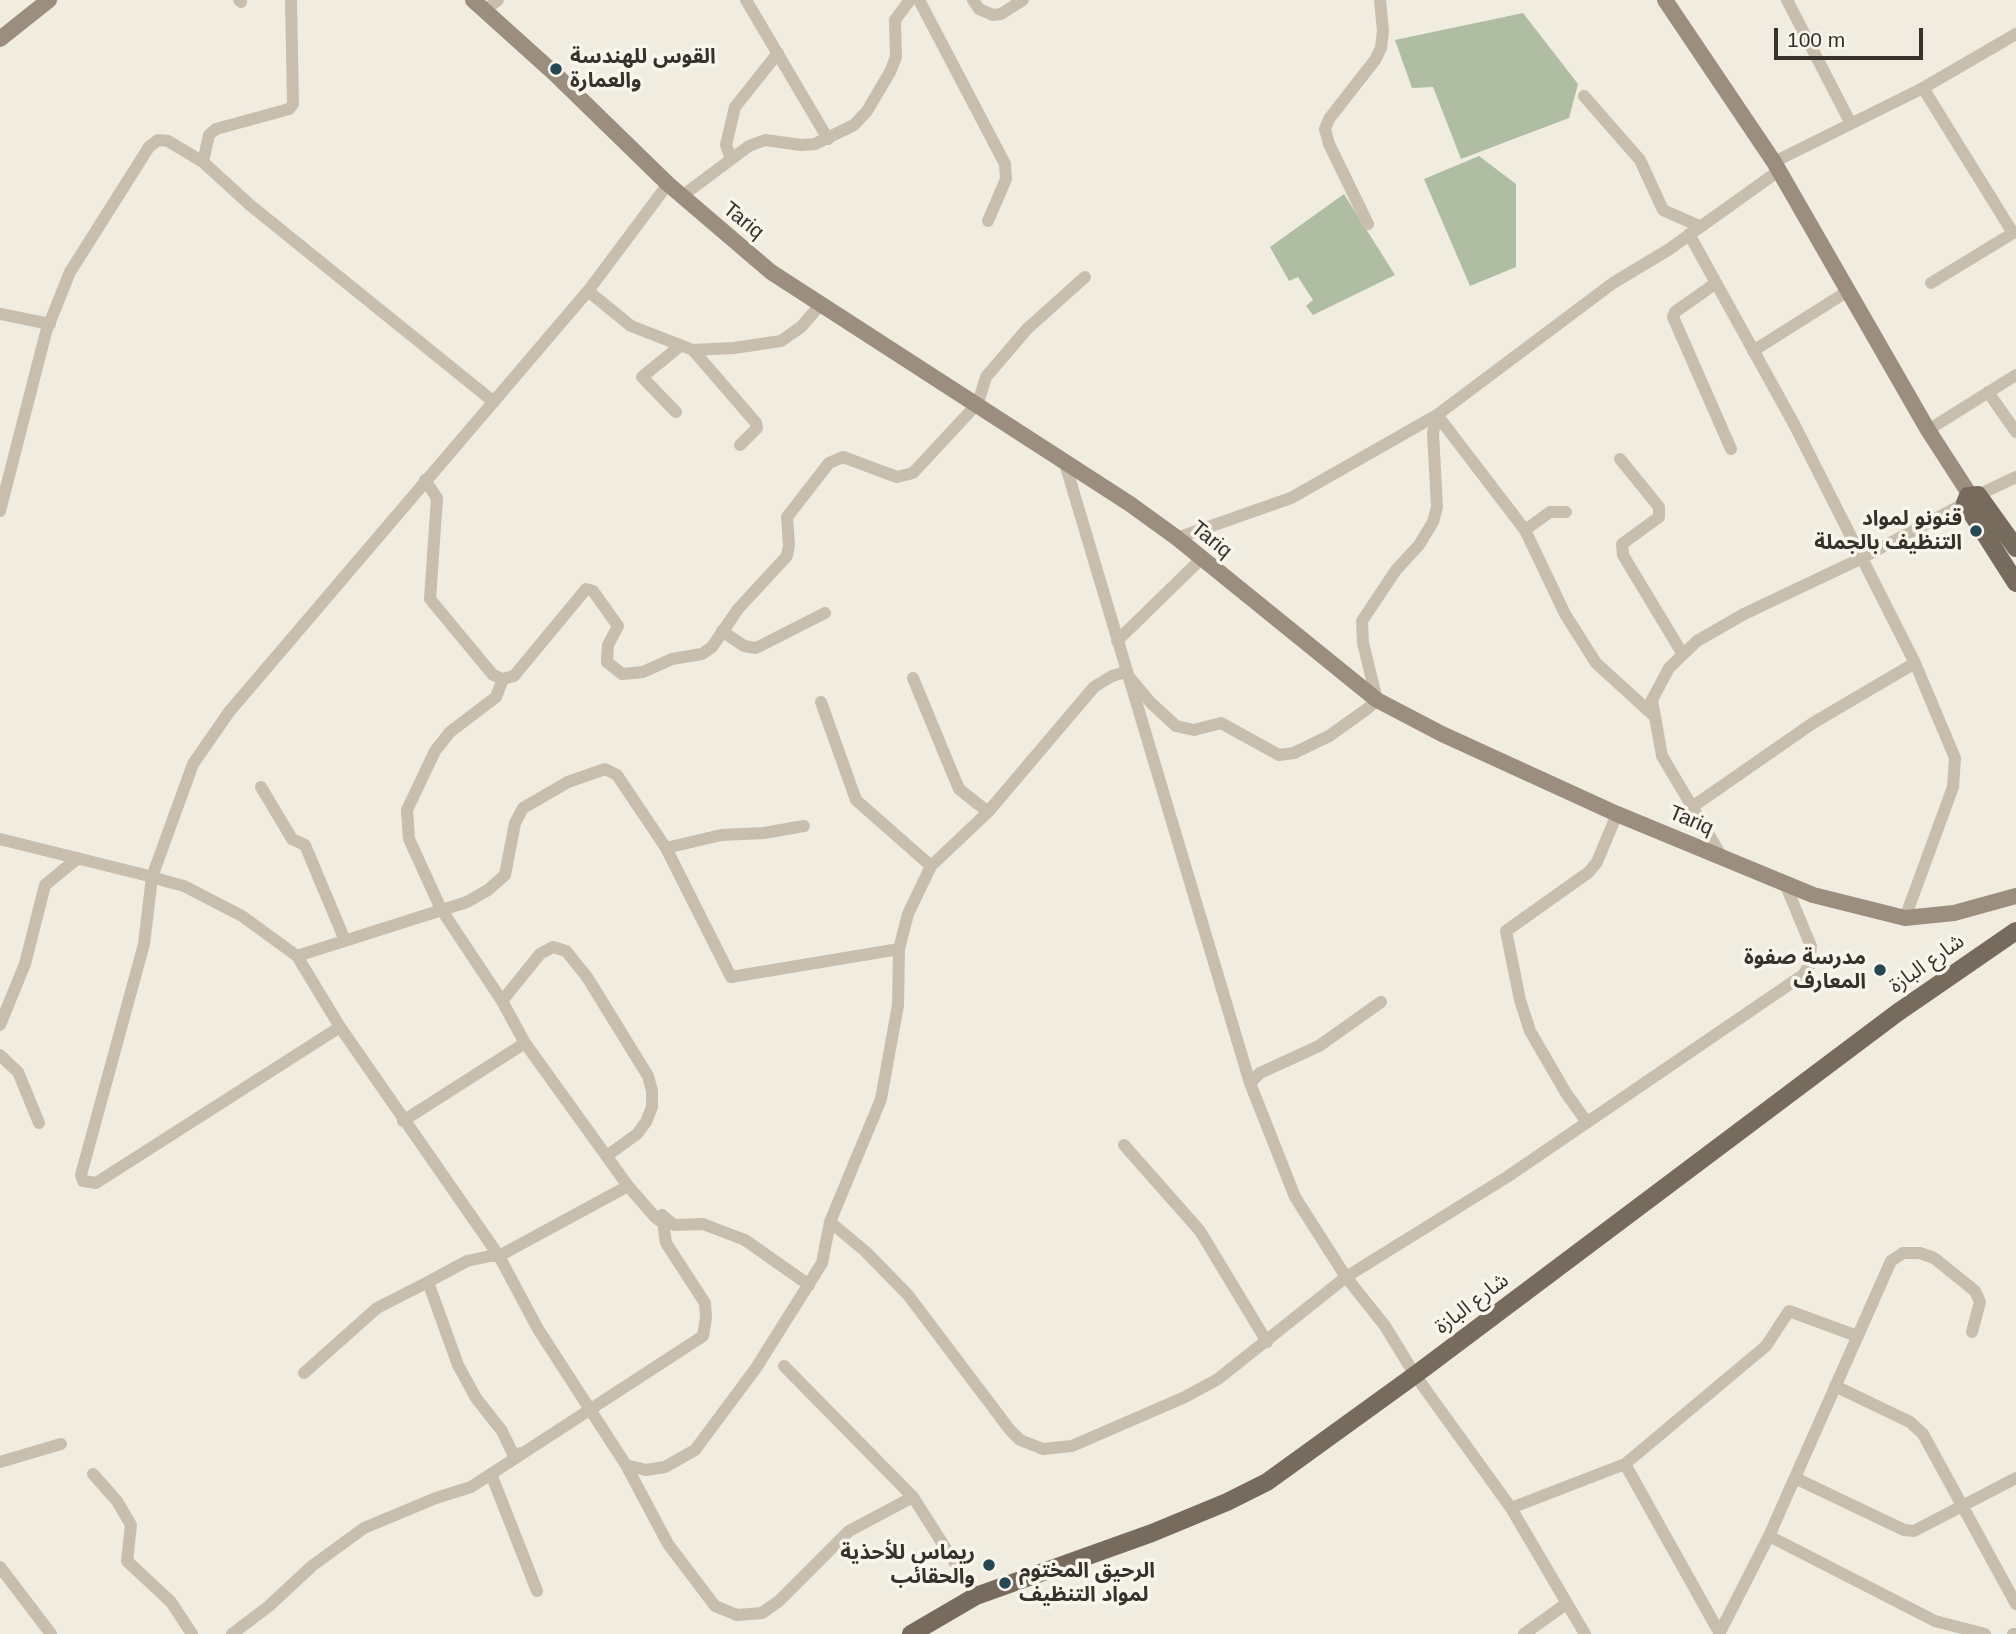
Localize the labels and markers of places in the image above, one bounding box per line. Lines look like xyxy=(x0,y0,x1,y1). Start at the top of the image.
place label: القوس للهندسة والعمارة xyxy=(570,44,716,94)
marker: القوس للهندسة والعمارة xyxy=(548,61,564,77)
place label: قنونو لمواد التنظيف بالجملة xyxy=(1814,506,1962,556)
marker: قنونو لمواد التنظيف بالجملة xyxy=(1968,523,1984,539)
place label: مدرسة صفوة المعارف xyxy=(1744,945,1866,995)
marker: مدرسة صفوة المعارف xyxy=(1872,962,1888,978)
place label: ريماس للأحذية والحقائب xyxy=(840,1540,975,1590)
marker: ريماس للأحذية والحقائب xyxy=(981,1557,997,1573)
place label: الرحيق المختوم لمواد التنظيف xyxy=(1019,1558,1155,1608)
marker: الرحيق المختوم لمواد التنظيف xyxy=(997,1575,1013,1591)

